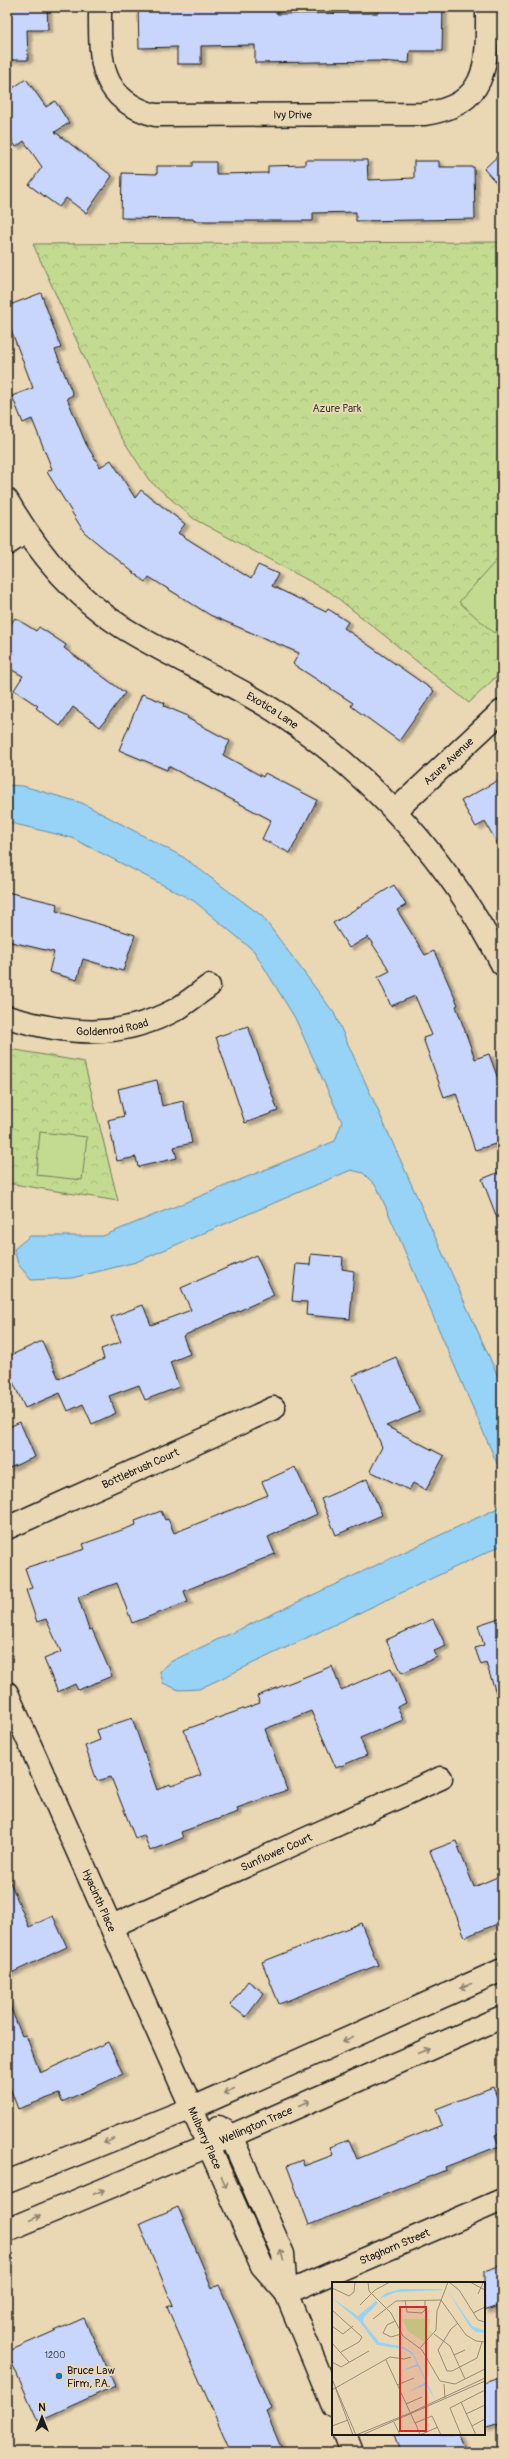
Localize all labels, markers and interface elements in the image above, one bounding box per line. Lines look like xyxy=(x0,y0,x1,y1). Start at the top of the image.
street label: Ivy Drive xyxy=(273,108,312,121)
park label: Azure Park xyxy=(312,402,362,415)
street label: Exotica Lane xyxy=(244,689,301,732)
street label: Azure Avenue xyxy=(421,734,476,788)
street label: Goldenrod Road xyxy=(76,1016,150,1038)
street label: Bottlebrush Court xyxy=(100,1445,181,1491)
street label: Sunflower Court xyxy=(238,1830,314,1874)
street label: Hyacinth Place xyxy=(80,1867,119,1934)
one-way arrow xyxy=(461,1983,473,1990)
one-way arrow xyxy=(342,2035,354,2043)
one-way arrow xyxy=(418,2047,430,2054)
one-way arrow xyxy=(223,2088,235,2096)
one-way arrow xyxy=(299,2099,311,2106)
street label: Wellington Trace xyxy=(217,2103,295,2147)
street label: Mulberry Place xyxy=(185,2105,225,2172)
one-way arrow xyxy=(103,2138,115,2146)
one-way arrow xyxy=(221,2176,228,2188)
one-way arrow xyxy=(92,2187,104,2195)
one-way arrow xyxy=(28,2214,40,2222)
street label: Staghorn Street xyxy=(357,2225,432,2267)
one-way arrow xyxy=(277,2248,285,2261)
inset map xyxy=(332,2282,485,2435)
house number: 1200 xyxy=(45,2350,65,2361)
place label: Bruce Law Firm, P.A. xyxy=(67,2364,115,2390)
marker: Bruce Law Firm, P.A. xyxy=(54,2371,64,2381)
north arrow xyxy=(22,2397,62,2437)
text: N xyxy=(38,2401,46,2414)

